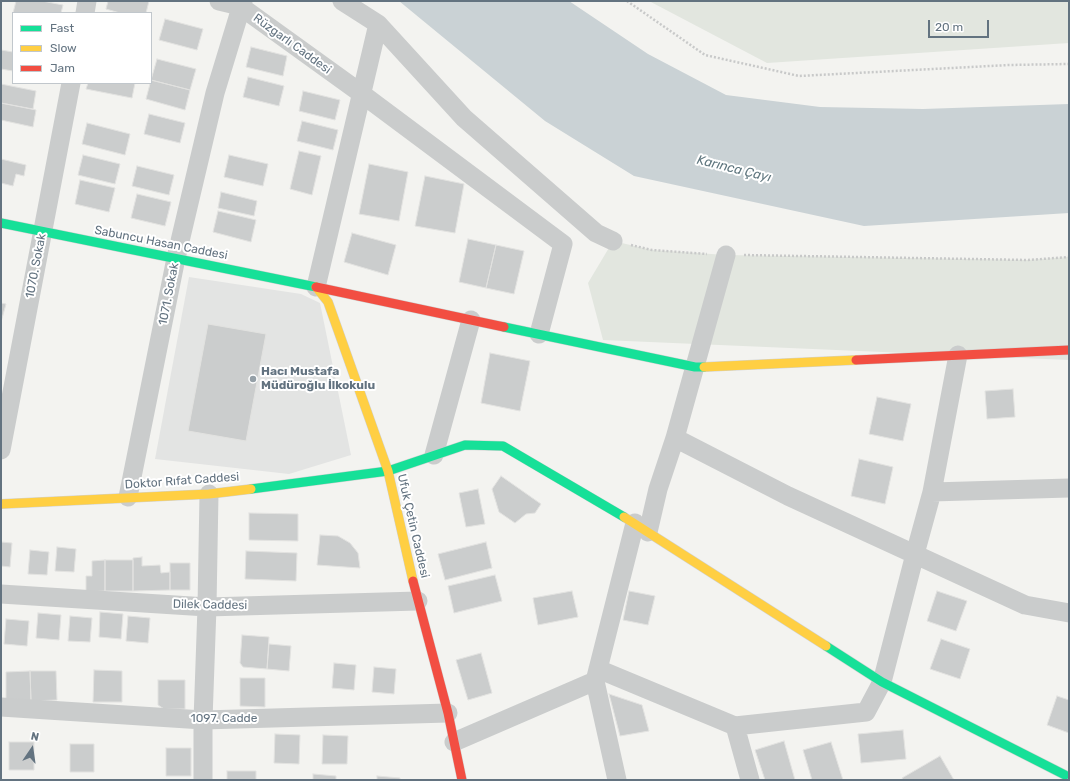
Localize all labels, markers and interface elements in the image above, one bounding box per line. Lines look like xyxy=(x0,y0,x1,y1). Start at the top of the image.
street label: Rüzgarlı Caddesi xyxy=(250,11,334,77)
legend xyxy=(12,12,152,84)
scale bar xyxy=(930,12,991,38)
text: 20 m xyxy=(935,20,963,34)
text: Fast xyxy=(50,21,74,35)
text: Slow xyxy=(50,41,77,55)
text: Jam xyxy=(50,61,75,75)
water label: Karınca Çayı xyxy=(695,152,773,186)
street label: Sabuncu Hasan Caddesi xyxy=(93,223,229,263)
street label: 1070. Sokak xyxy=(23,232,49,300)
street label: 1071. Sokak xyxy=(156,262,182,326)
place label: Hacı Mustafa Müdüroğlu İlkokulu xyxy=(261,365,375,393)
marker: Hacı Mustafa Müdüroğlu İlkokulu xyxy=(248,374,258,384)
street label: Doktor Rıfat Caddesi xyxy=(124,470,240,492)
street label: Ufuk Çetin Caddesi xyxy=(394,472,432,580)
street label: Dilek Caddesi xyxy=(173,597,247,613)
street label: 1097. Cadde xyxy=(191,712,257,726)
north arrow xyxy=(12,729,52,769)
text: N xyxy=(29,730,40,744)

